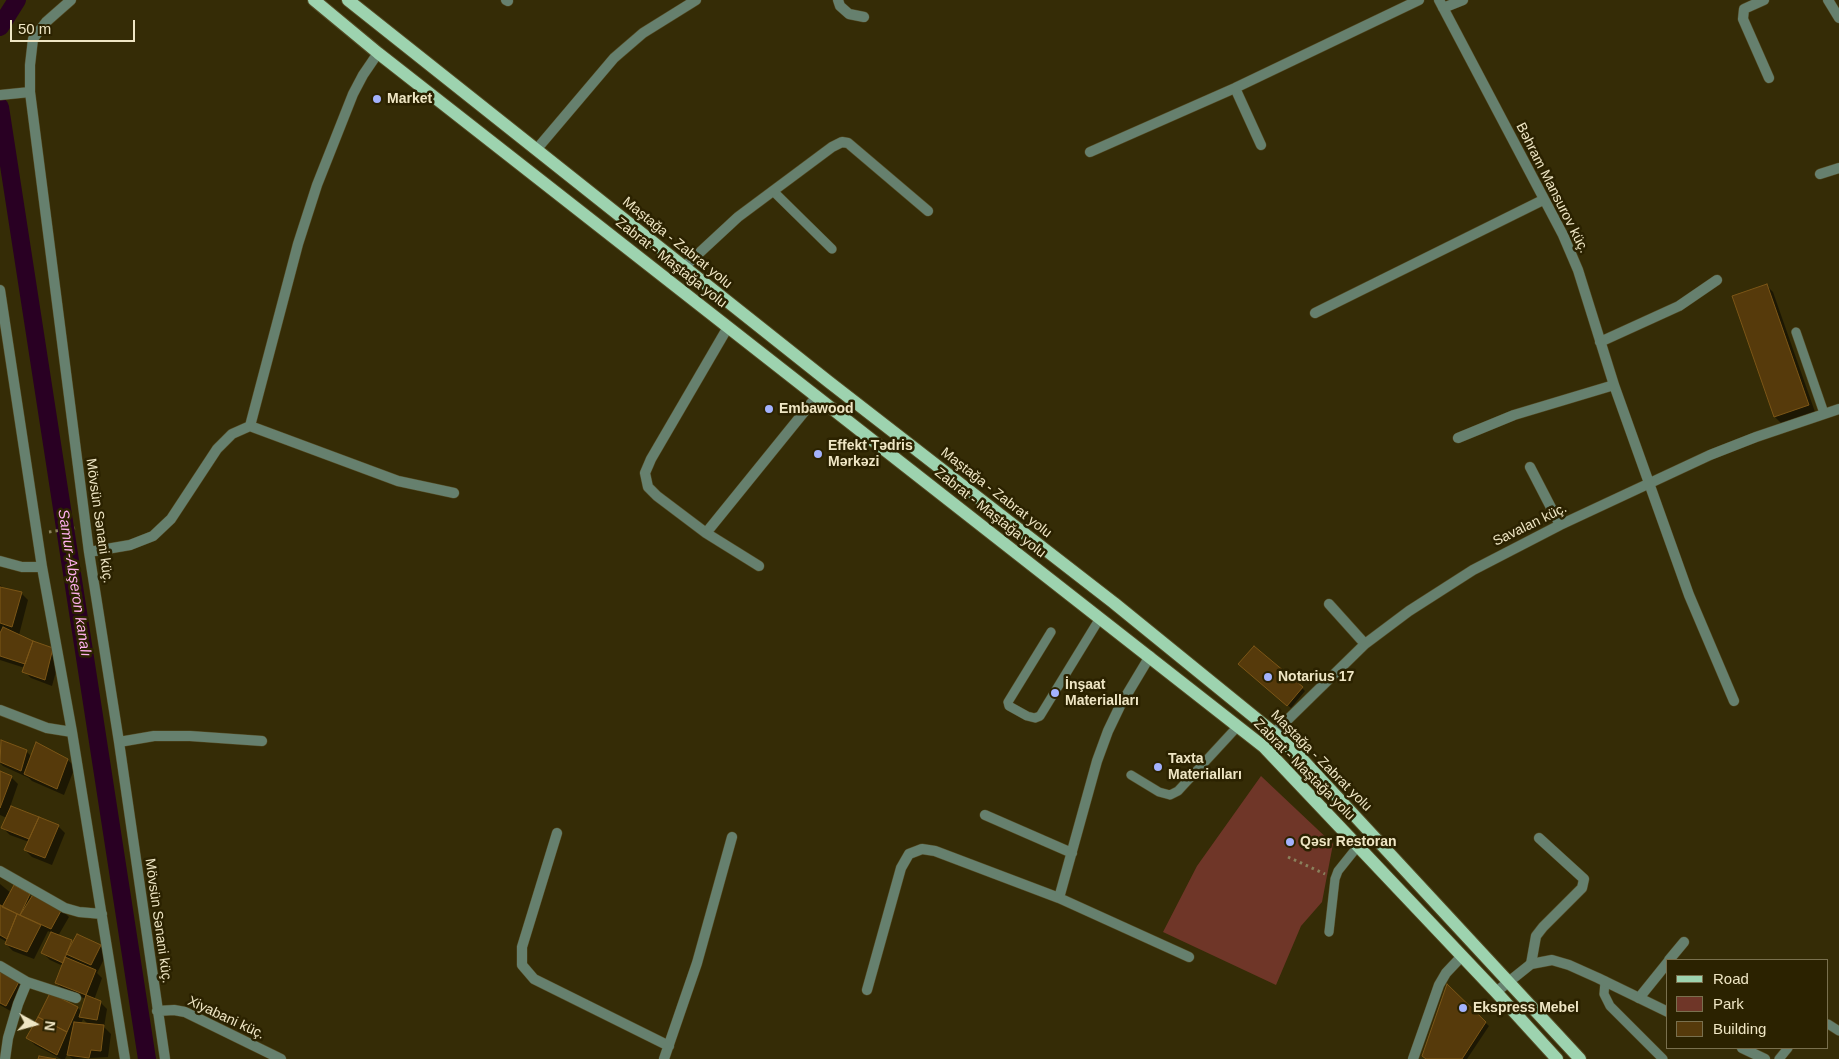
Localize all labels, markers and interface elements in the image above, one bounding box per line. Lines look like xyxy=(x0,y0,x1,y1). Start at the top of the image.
scale bar xyxy=(12,10,138,42)
text: 50 m xyxy=(18,20,51,37)
place label: Market xyxy=(387,91,432,107)
marker: Market xyxy=(371,93,383,105)
street label: Bəhram Mansurov küç. xyxy=(1512,120,1592,256)
street label: Maştağa - Zabrat yolu xyxy=(619,194,735,292)
street label: Zabrat - Maştağa yolu xyxy=(612,214,730,312)
place label: Embawood xyxy=(779,401,854,417)
marker: Embawood xyxy=(763,403,775,415)
place label: Effekt Tədris Mərkəzi xyxy=(828,438,913,471)
street label: Maştağa - Zabrat yolu xyxy=(937,444,1055,542)
marker: Effekt Tədris Mərkəzi xyxy=(812,448,824,460)
street label: Mövsün Sənani küç. xyxy=(82,457,116,585)
street label: Zabrat - Maştağa yolu xyxy=(931,464,1049,562)
street label: Savalan küç. xyxy=(1490,500,1570,550)
water label: Samur-Abşeron kanalı xyxy=(53,508,95,658)
place label: Notarius 17 xyxy=(1278,669,1354,685)
marker: Notarius 17 xyxy=(1262,671,1274,683)
place label: İnşaat Materialları xyxy=(1065,677,1139,710)
marker: İnşaat Materialları xyxy=(1049,687,1061,699)
street label: Maştağa - Zabrat yolu xyxy=(1267,707,1375,815)
street label: Zabrat - Maştağa yolu xyxy=(1250,716,1358,824)
place label: Taxta Materialları xyxy=(1168,751,1242,784)
marker: Taxta Materialları xyxy=(1152,761,1164,773)
place label: Qəsr Restoran xyxy=(1300,834,1396,850)
marker: Qəsr Restoran xyxy=(1284,836,1296,848)
street label: Mövsün Sənani küç. xyxy=(141,857,175,985)
legend xyxy=(1666,959,1829,1049)
text: Road xyxy=(1713,970,1749,987)
street label: Xiyabani küç. xyxy=(185,993,267,1043)
text: Park xyxy=(1713,995,1744,1012)
north arrow xyxy=(10,999,60,1049)
place label: Ekspress Mebel xyxy=(1473,1000,1579,1016)
marker: Ekspress Mebel xyxy=(1457,1002,1469,1014)
text: N xyxy=(41,1020,58,1032)
text: Building xyxy=(1713,1020,1766,1037)

